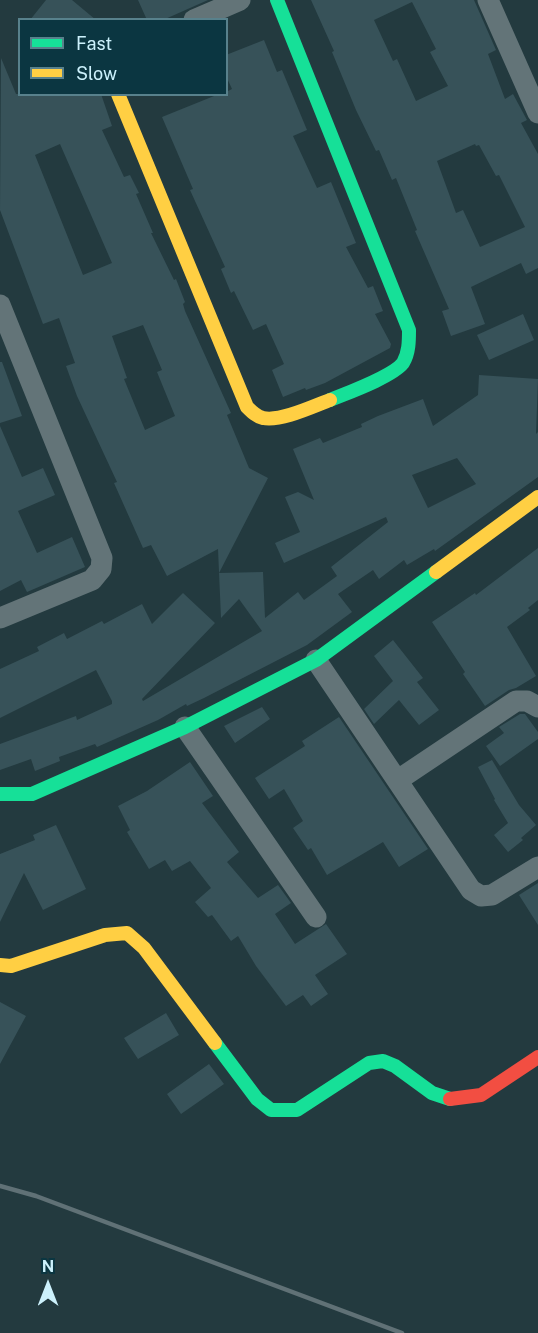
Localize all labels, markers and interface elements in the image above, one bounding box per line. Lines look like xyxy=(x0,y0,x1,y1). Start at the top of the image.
legend xyxy=(18,18,228,96)
text: Fast xyxy=(76,33,112,54)
text: Slow xyxy=(76,63,117,84)
north arrow xyxy=(18,1255,78,1315)
text: N xyxy=(42,1257,54,1276)

